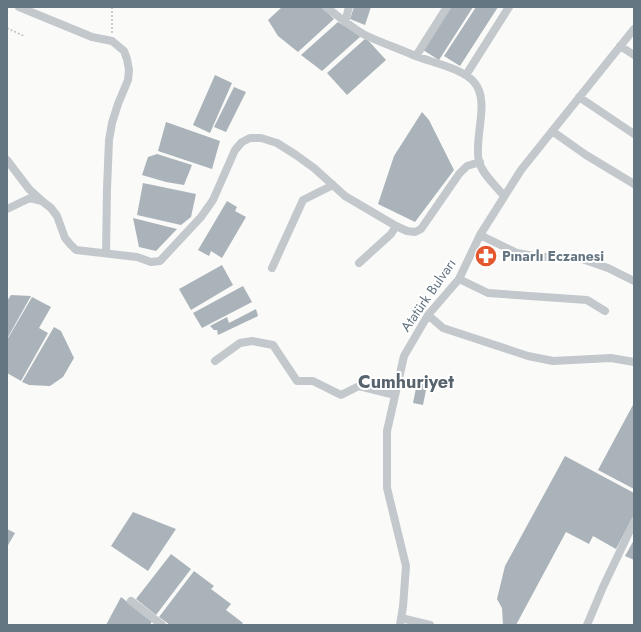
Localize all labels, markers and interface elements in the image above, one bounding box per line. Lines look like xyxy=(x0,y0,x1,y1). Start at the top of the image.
pharmacy icon: Pınarlı Eczanesi xyxy=(473,243,499,269)
place label: Pınarlı Eczanesi xyxy=(502,246,604,266)
street label: Atatürk Bulvarı xyxy=(395,254,461,336)
district label: Cumhuriyet xyxy=(358,369,454,395)

